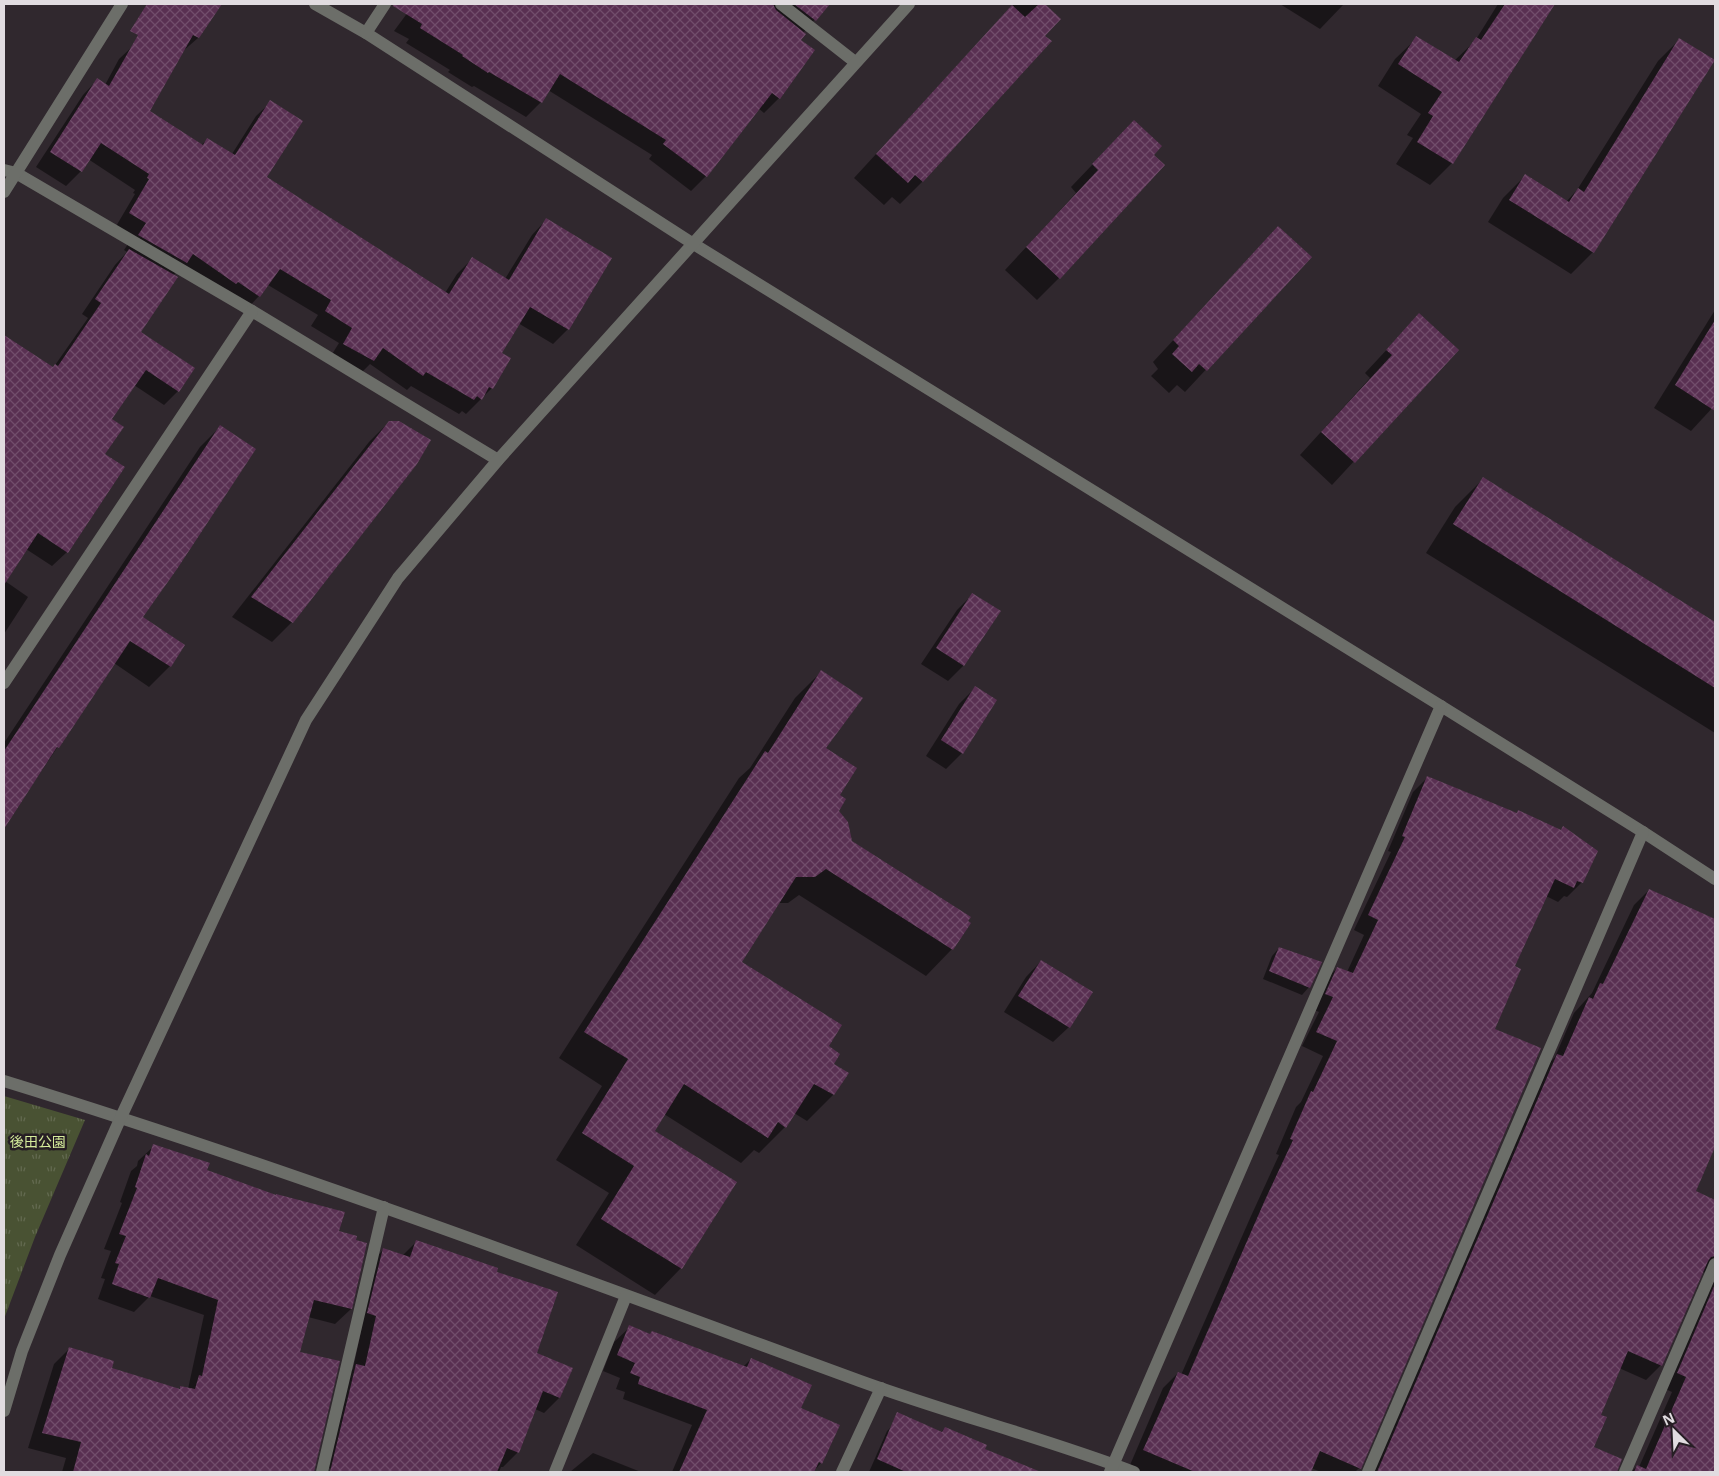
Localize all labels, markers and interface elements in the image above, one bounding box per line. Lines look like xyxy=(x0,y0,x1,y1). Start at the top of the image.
park label: 後田公園 xyxy=(10,1132,66,1151)
north arrow xyxy=(1649,1406,1699,1456)
text: N xyxy=(1659,1408,1678,1430)

